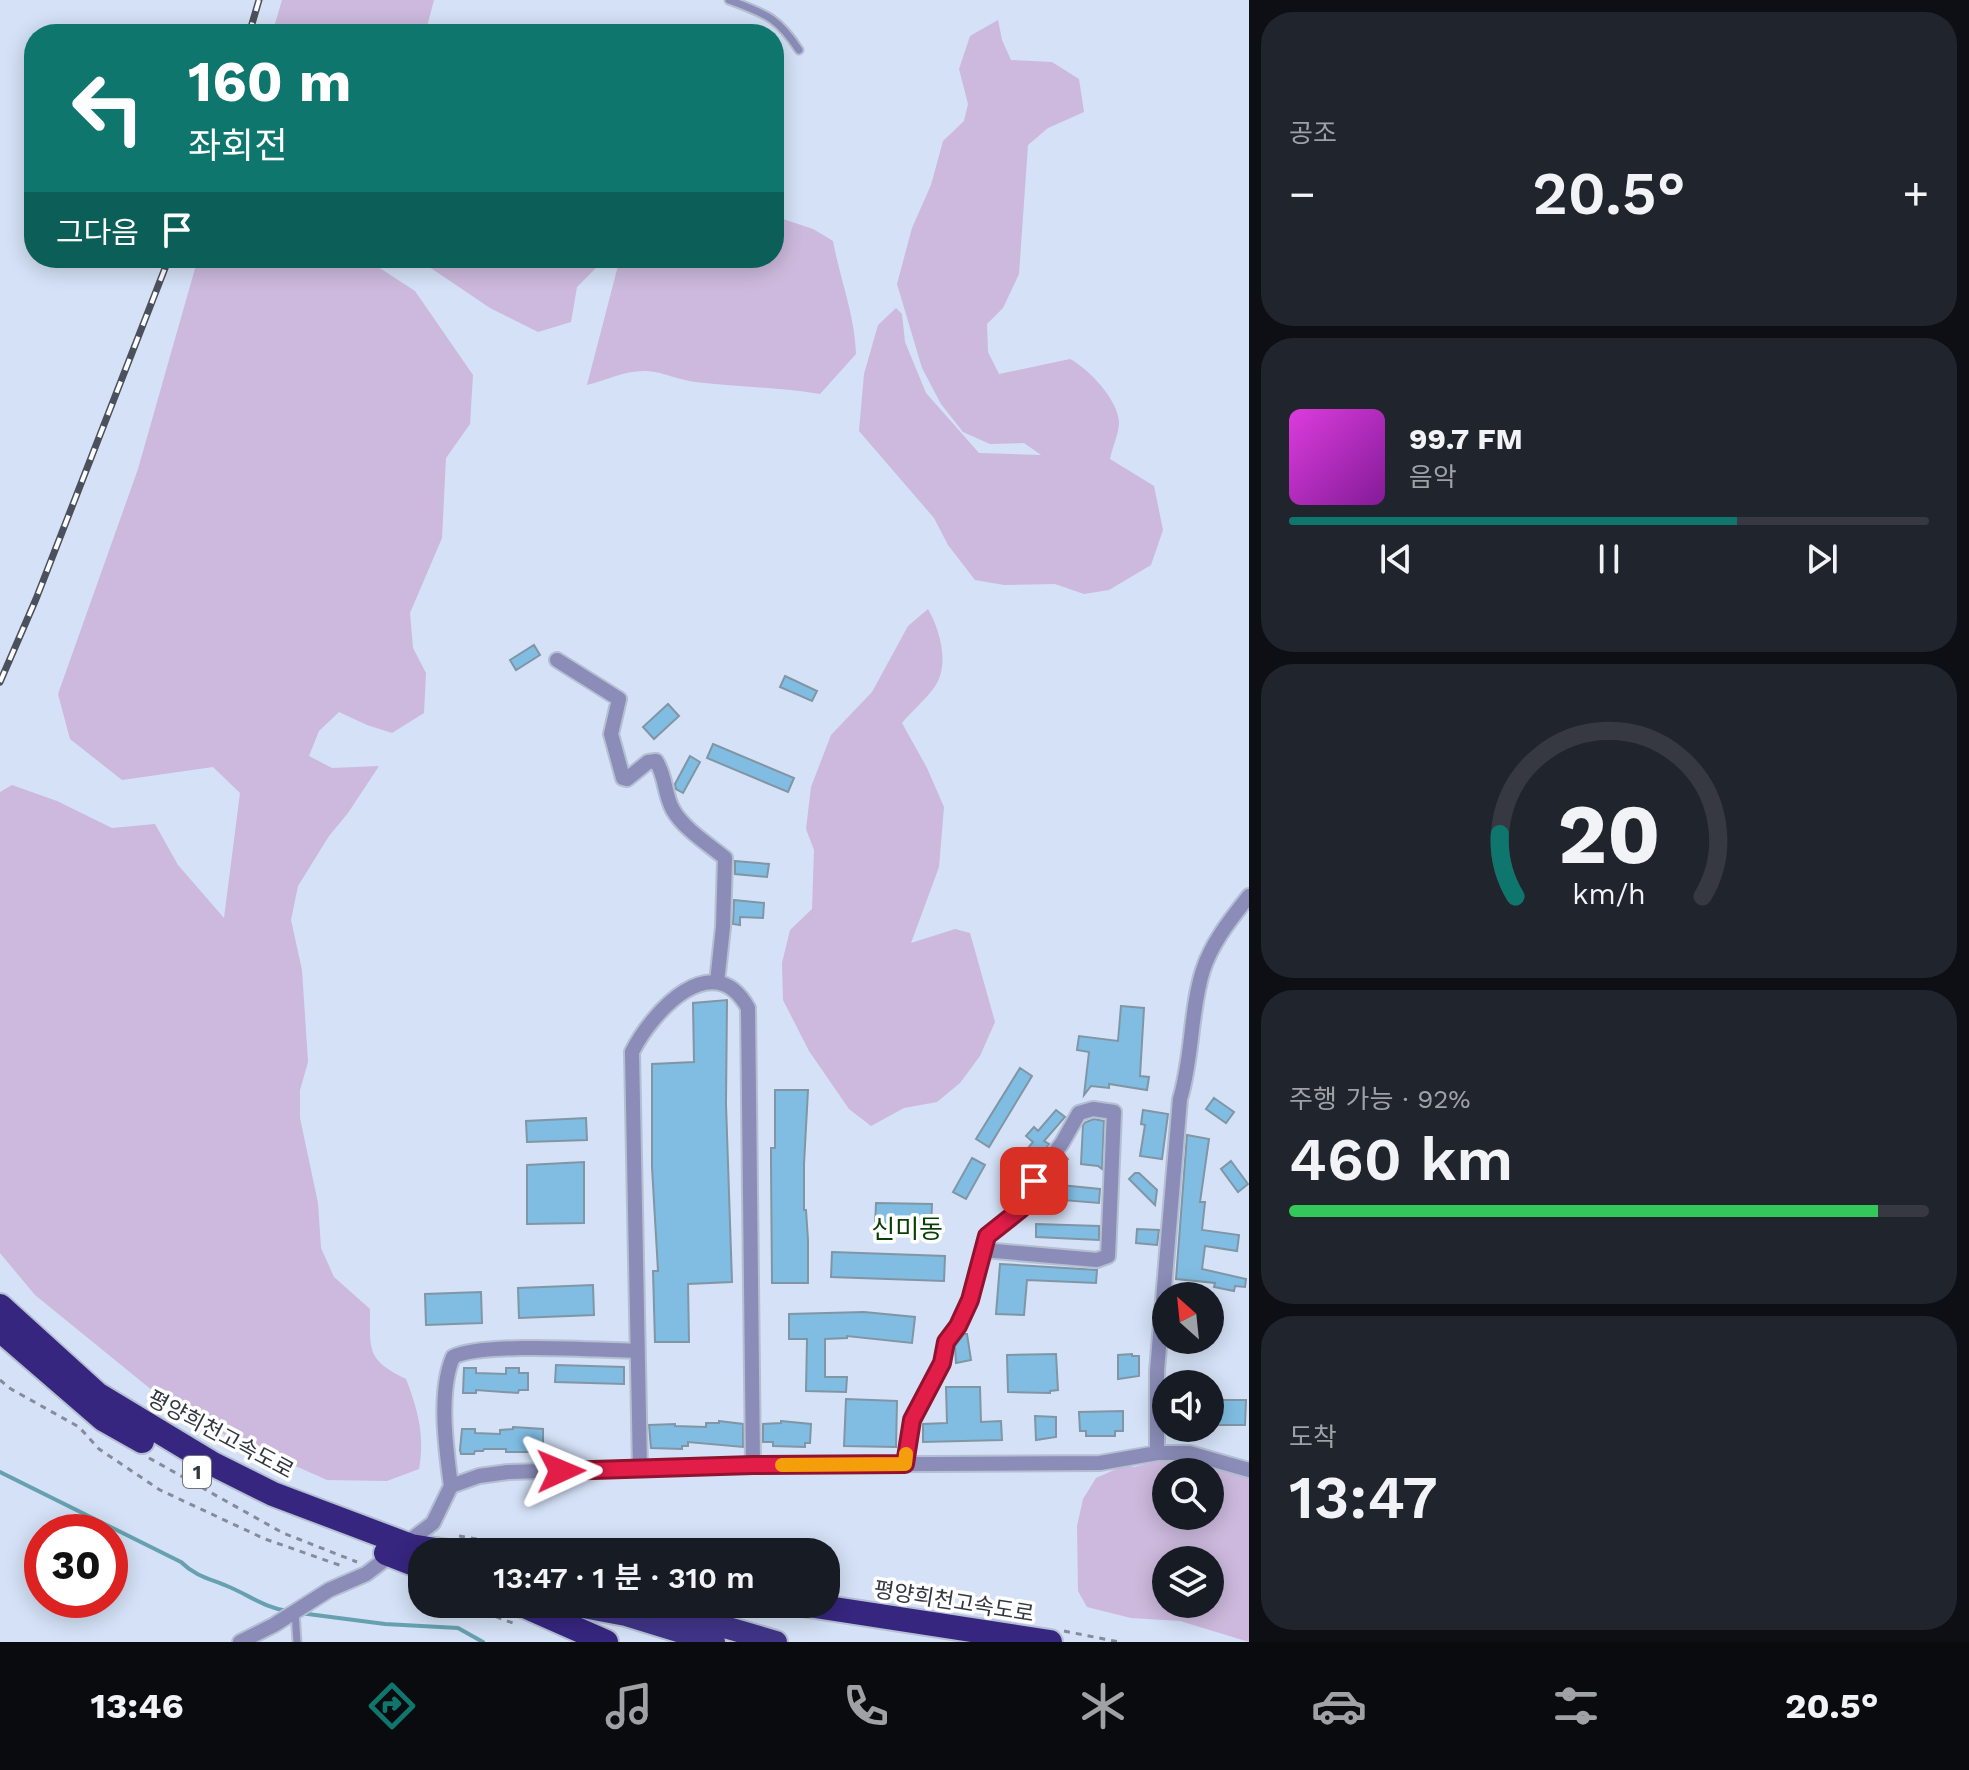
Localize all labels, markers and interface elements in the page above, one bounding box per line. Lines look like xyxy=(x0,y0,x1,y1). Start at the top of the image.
text: 160 m xyxy=(188,49,351,115)
icon: left xyxy=(56,56,160,160)
text: 공조 xyxy=(1289,118,1337,148)
text: 좌회전 xyxy=(188,125,287,167)
text: 20.5° xyxy=(1532,158,1686,229)
text: − xyxy=(1289,168,1316,220)
text: + xyxy=(1902,168,1929,220)
icon: arrive xyxy=(155,208,199,252)
text: 그다음 xyxy=(56,215,139,250)
text: 99.7 FM xyxy=(1409,421,1523,456)
text: 음악 xyxy=(1409,462,1457,492)
icon: previous xyxy=(1374,537,1418,581)
icon: pause xyxy=(1587,537,1631,581)
icon: next xyxy=(1800,537,1844,581)
text: 20 xyxy=(1557,786,1661,883)
text: km/h xyxy=(1572,877,1646,911)
text: 주행 가능 · 92% xyxy=(1289,1084,1471,1114)
text: 460 km xyxy=(1289,1124,1513,1195)
pin xyxy=(1000,1147,1068,1215)
icon: arrive xyxy=(1012,1159,1056,1203)
district label: 신미동 xyxy=(871,1214,943,1244)
north arrow xyxy=(1152,1282,1224,1354)
map controls xyxy=(1152,1282,1224,1618)
button: sound xyxy=(1152,1370,1224,1442)
street label: 평양희천고속도로 xyxy=(143,1385,298,1483)
text: 도착 xyxy=(1289,1422,1337,1452)
position arrow xyxy=(519,1429,603,1513)
road number: 1 xyxy=(183,1456,211,1488)
button: search xyxy=(1152,1458,1224,1530)
text: 13:47 xyxy=(1289,1462,1438,1533)
speed limit sign: 30 xyxy=(24,1514,128,1618)
button: layers xyxy=(1152,1546,1224,1618)
text: 13:47 · 1 분 · 310 m xyxy=(493,1560,755,1595)
street label: 평양희천고속도로 xyxy=(872,1576,1036,1627)
icon: directions xyxy=(364,1678,420,1734)
icon: music xyxy=(601,1678,657,1734)
icon: phone xyxy=(838,1678,894,1734)
icon: climate xyxy=(1075,1678,1131,1734)
icon: car xyxy=(1311,1678,1367,1734)
icon: filters xyxy=(1548,1678,1604,1734)
text: 13:46 xyxy=(90,1685,184,1727)
text: 20.5° xyxy=(1785,1685,1879,1727)

